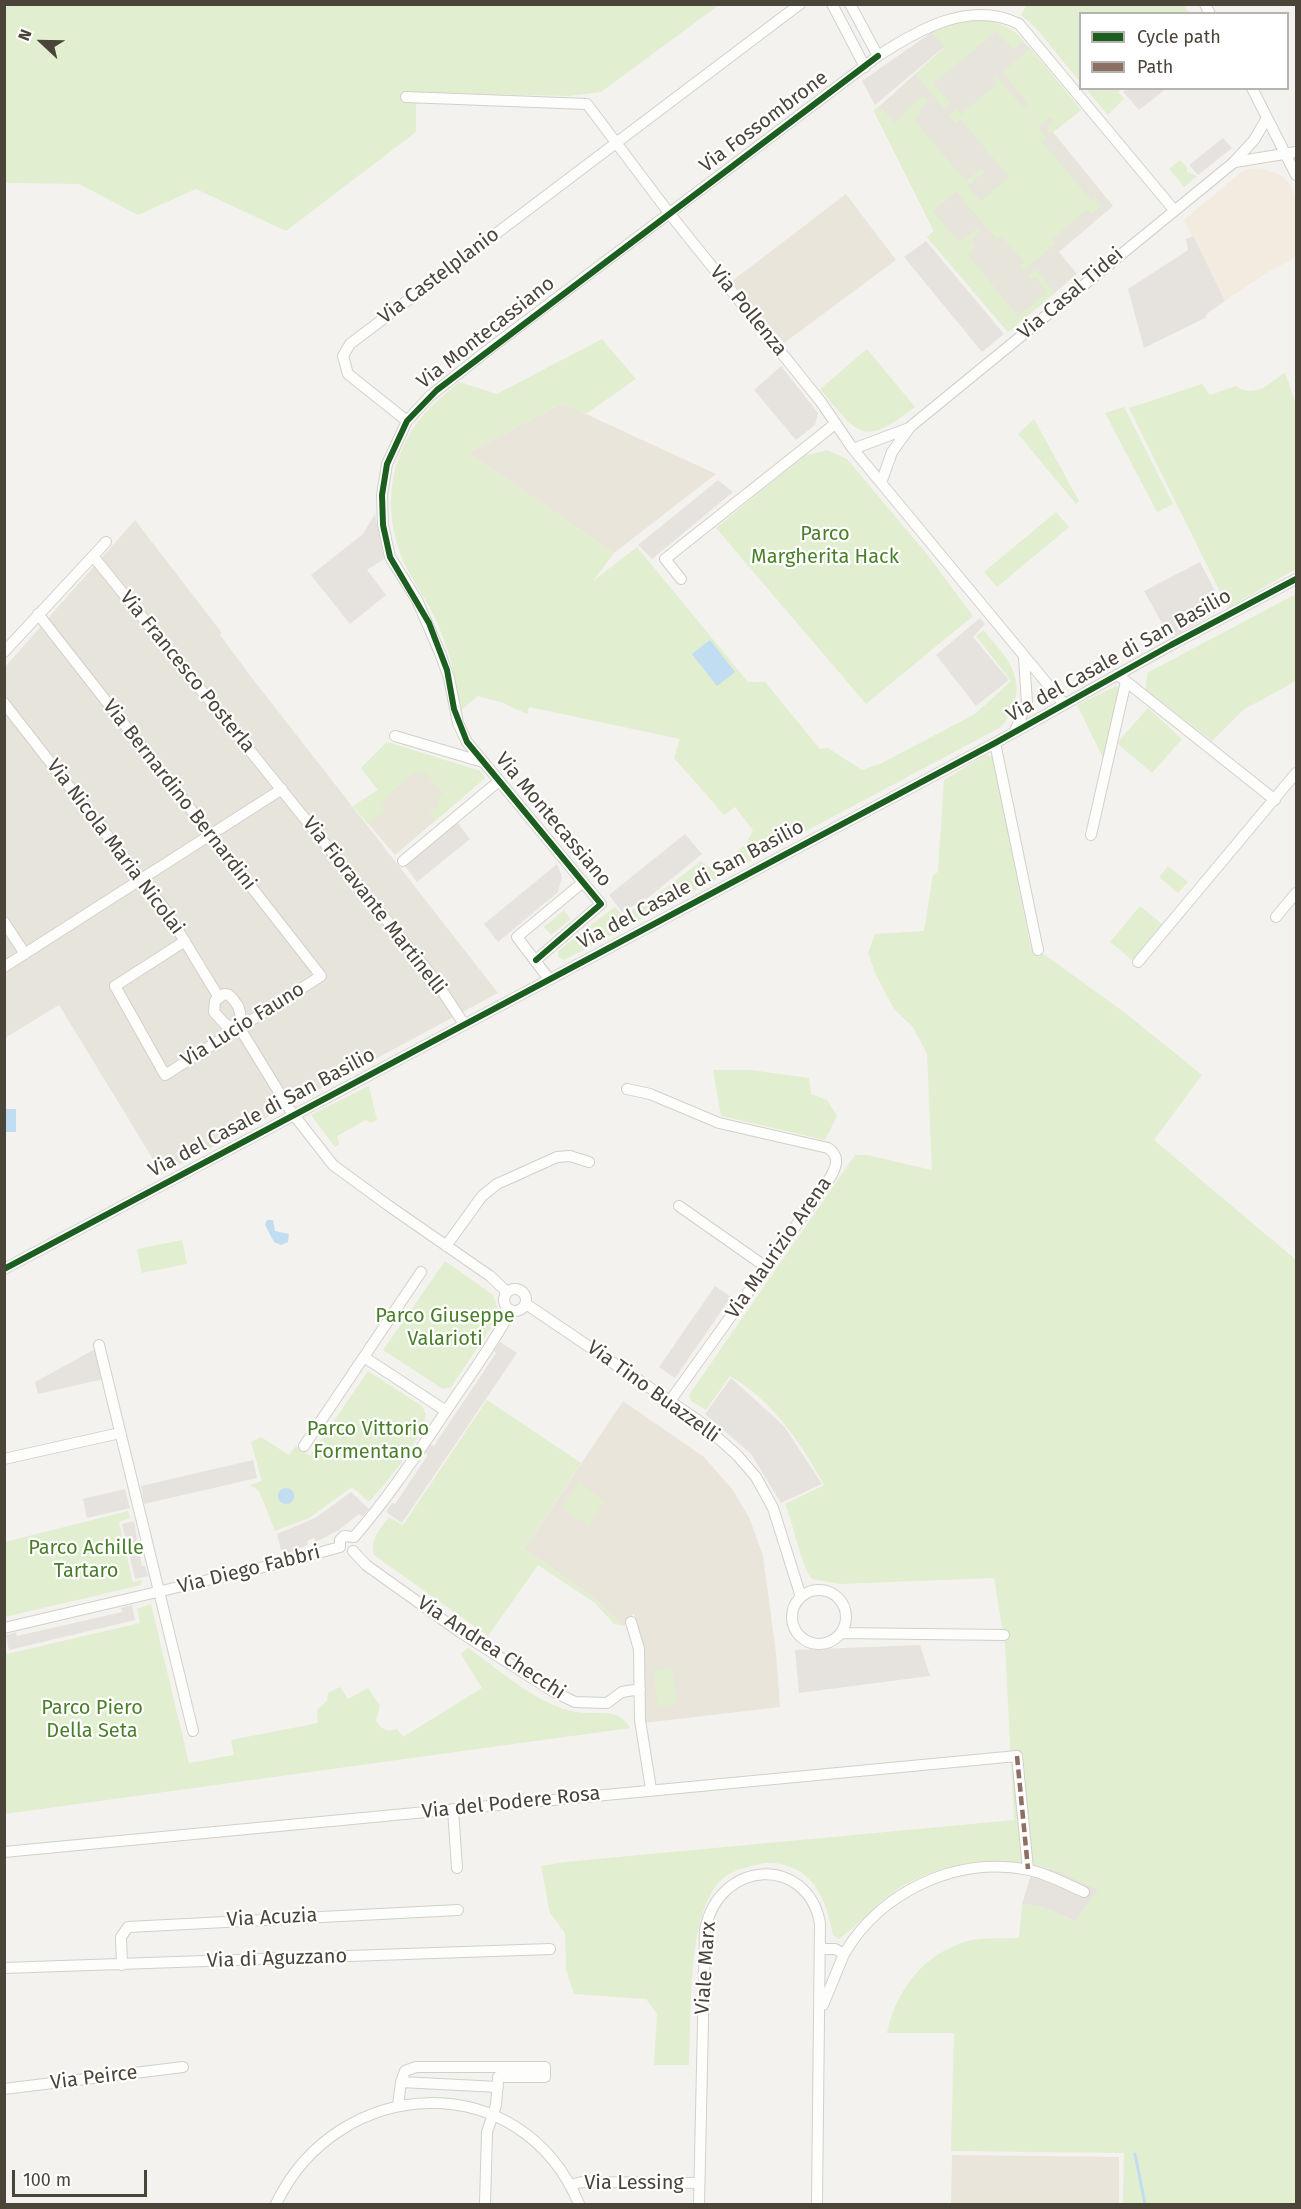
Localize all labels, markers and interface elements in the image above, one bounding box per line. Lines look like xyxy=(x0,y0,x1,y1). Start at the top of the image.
north arrow xyxy=(12,12,72,72)
legend xyxy=(1079,12,1289,90)
text: Cycle path xyxy=(1137,26,1221,48)
text: N xyxy=(14,27,36,44)
text: Path xyxy=(1137,56,1173,78)
street label: Via Fossombrone xyxy=(695,66,833,178)
street label: Via Castelplanio xyxy=(374,223,504,329)
street label: Via Casal Tidei xyxy=(1013,243,1129,345)
street label: Via Pollenza xyxy=(704,261,792,361)
street label: Via Montecassiano xyxy=(412,272,560,394)
park label: Parco Margherita Hack xyxy=(751,522,899,569)
street label: Via del Casale di San Basilio xyxy=(1002,584,1236,728)
street label: Via Francesco Posterla xyxy=(114,586,260,758)
street label: Via Bernardino Bernardini xyxy=(97,695,261,895)
street label: Via Montecassiano xyxy=(490,748,616,892)
street label: Via Nicola Maria Nicolai xyxy=(41,755,189,939)
street label: Via Fioravante Martinelli xyxy=(297,812,451,1000)
street label: Via del Casale di San Basilio xyxy=(574,815,808,955)
street label: Via Lucio Fauno xyxy=(177,977,309,1073)
street label: Via del Casale di San Basilio xyxy=(145,1043,379,1183)
street label: Via Maurizio Arena xyxy=(721,1172,837,1324)
park label: Parco Giuseppe Valarioti xyxy=(375,1304,515,1351)
street label: Via Tino Buazzelli xyxy=(582,1336,724,1448)
park label: Parco Vittorio Formentano xyxy=(307,1417,429,1464)
park label: Parco Achille Tartaro xyxy=(28,1536,144,1583)
street label: Via Diego Fabbri xyxy=(175,1541,323,1599)
street label: Via Andrea Checchi xyxy=(412,1591,570,1705)
park label: Parco Piero Della Seta xyxy=(41,1696,143,1743)
street label: Via del Podere Rosa xyxy=(421,1782,601,1824)
street label: Via Acuzia xyxy=(226,1904,318,1932)
street label: Viale Marx xyxy=(691,1921,721,2015)
street label: Via di Aguzzano xyxy=(206,1945,348,1973)
street label: Via Peirce xyxy=(49,2061,139,2095)
scale bar xyxy=(15,2158,150,2196)
text: 100 m xyxy=(23,2169,71,2191)
street label: Via Lessing xyxy=(584,2171,684,2195)

